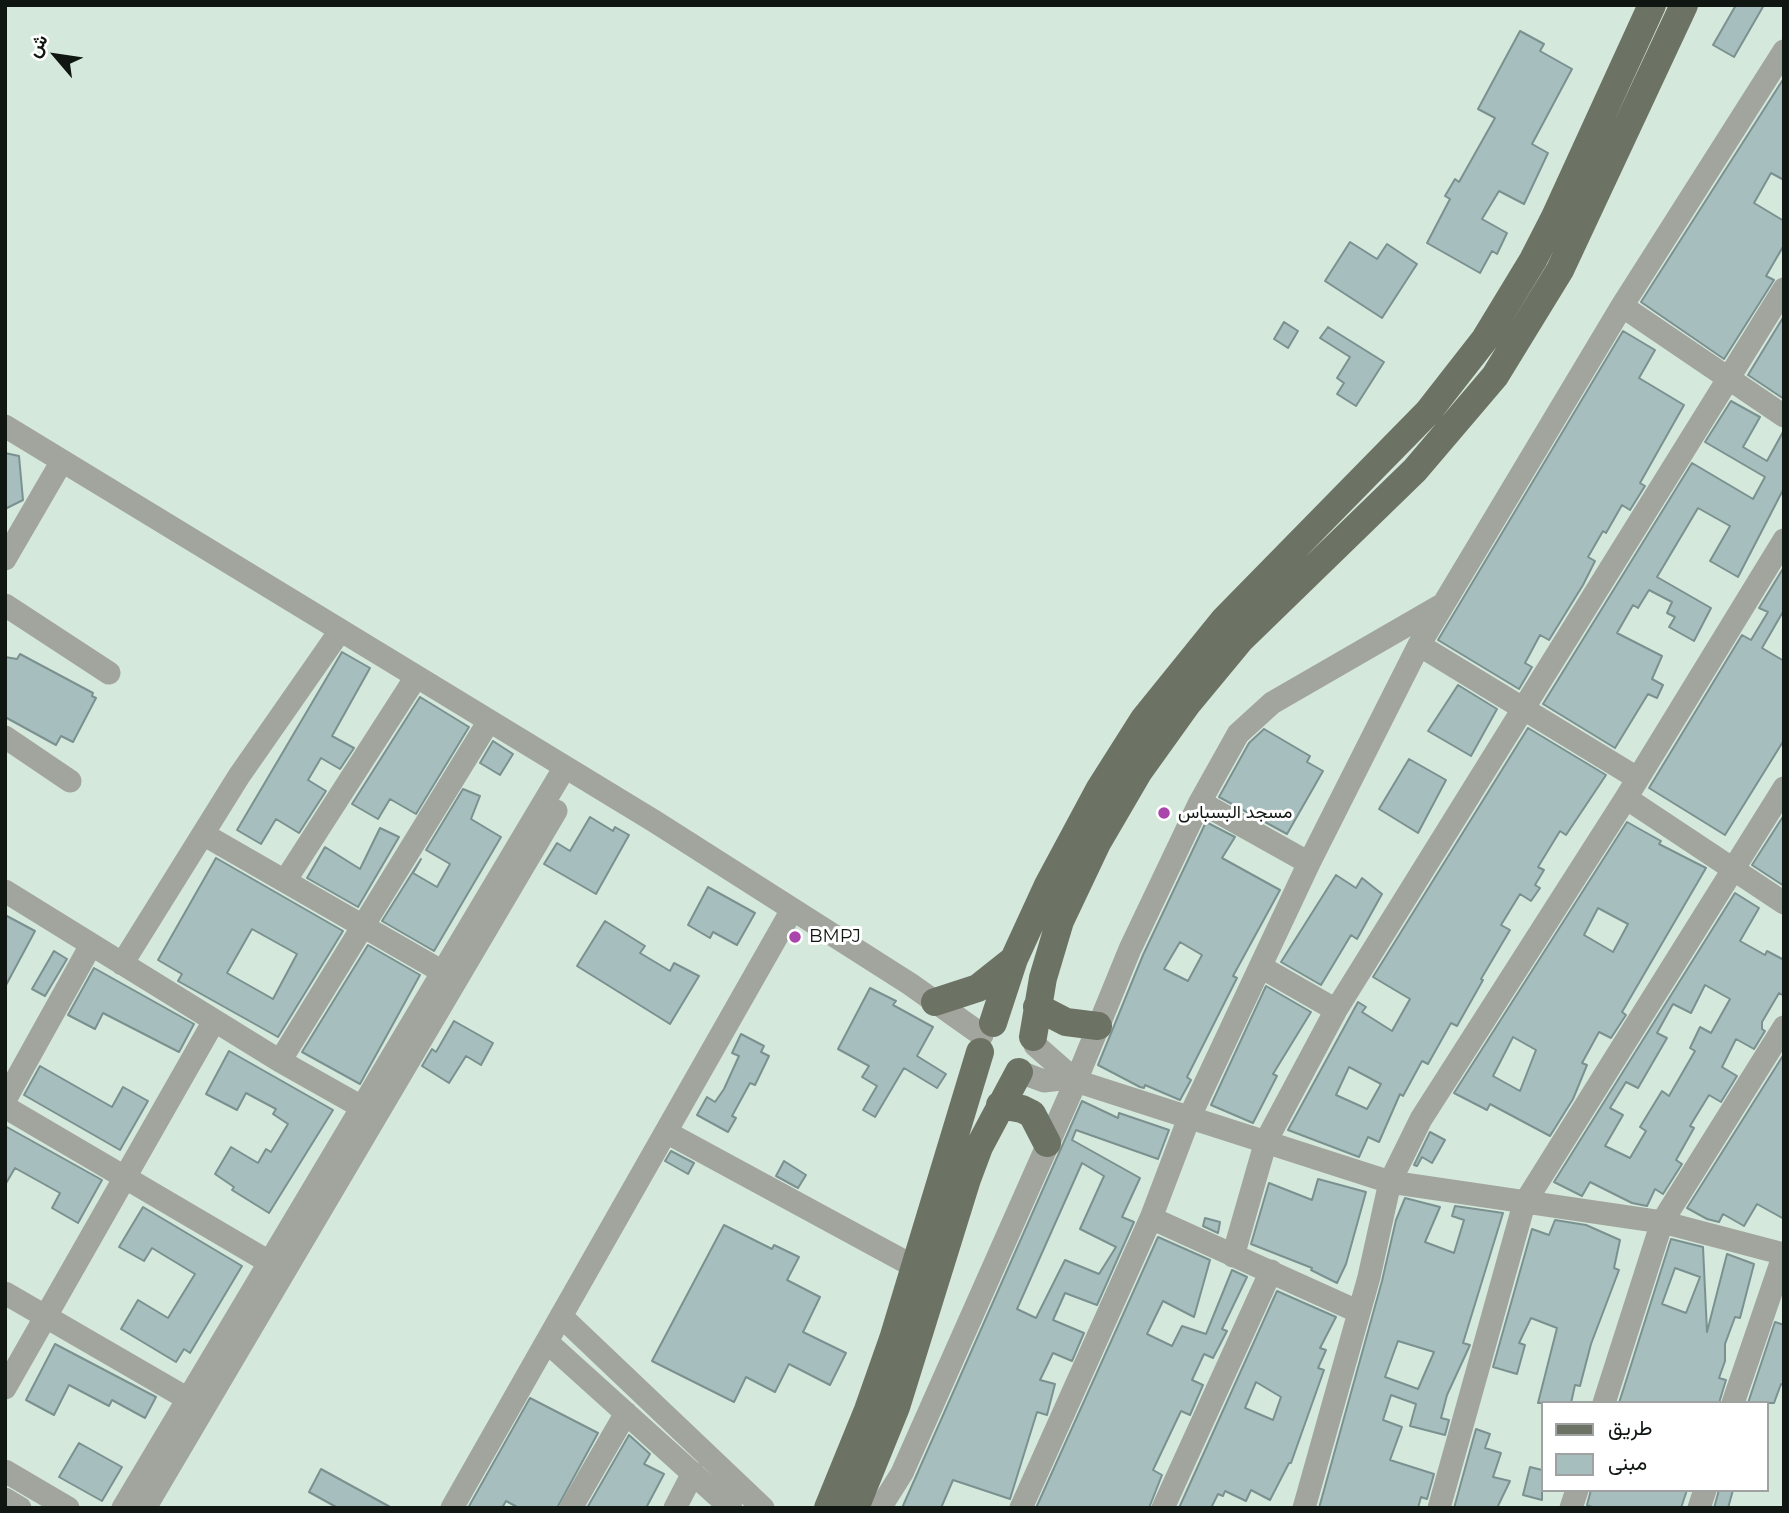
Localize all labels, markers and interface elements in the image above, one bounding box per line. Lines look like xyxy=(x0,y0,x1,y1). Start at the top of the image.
north arrow xyxy=(21,21,91,91)
text: ش xyxy=(22,30,53,61)
place label: مسجد البسباس xyxy=(1178,802,1292,824)
marker: مسجد البسباس xyxy=(1156,805,1172,821)
place label: BMPJ xyxy=(809,926,861,948)
marker: BMPJ xyxy=(787,929,803,945)
legend xyxy=(1540,1401,1768,1492)
text: طريق xyxy=(1608,1415,1653,1440)
text: مبنى xyxy=(1608,1450,1647,1475)

